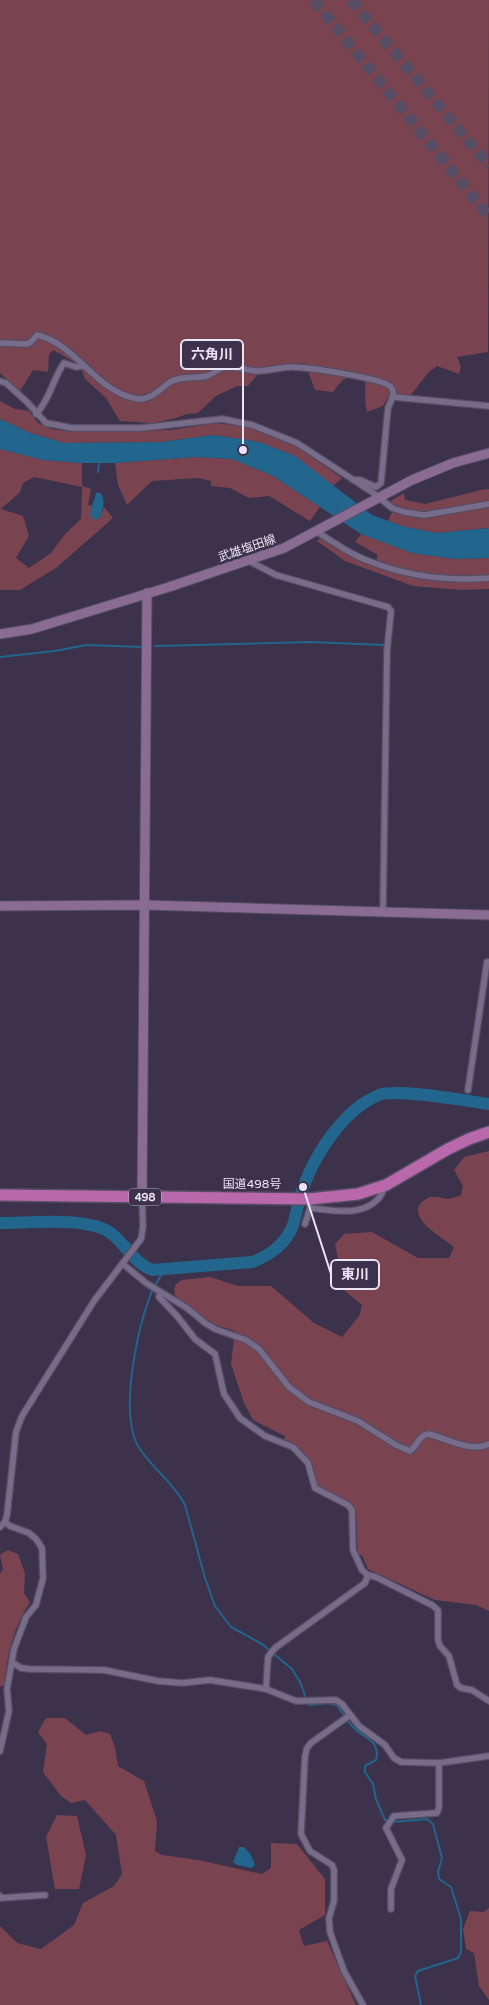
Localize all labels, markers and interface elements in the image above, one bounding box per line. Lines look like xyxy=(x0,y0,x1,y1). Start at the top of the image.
callout: 六角川 xyxy=(181,340,243,369)
text: 六角川 xyxy=(191,346,233,363)
street label: 武雄塩田線 xyxy=(216,532,278,564)
street label: 国道498号 xyxy=(223,1177,281,1191)
road number: 498 xyxy=(129,1188,161,1206)
callout: 東川 xyxy=(331,1260,379,1289)
text: 東川 xyxy=(341,1266,369,1283)

